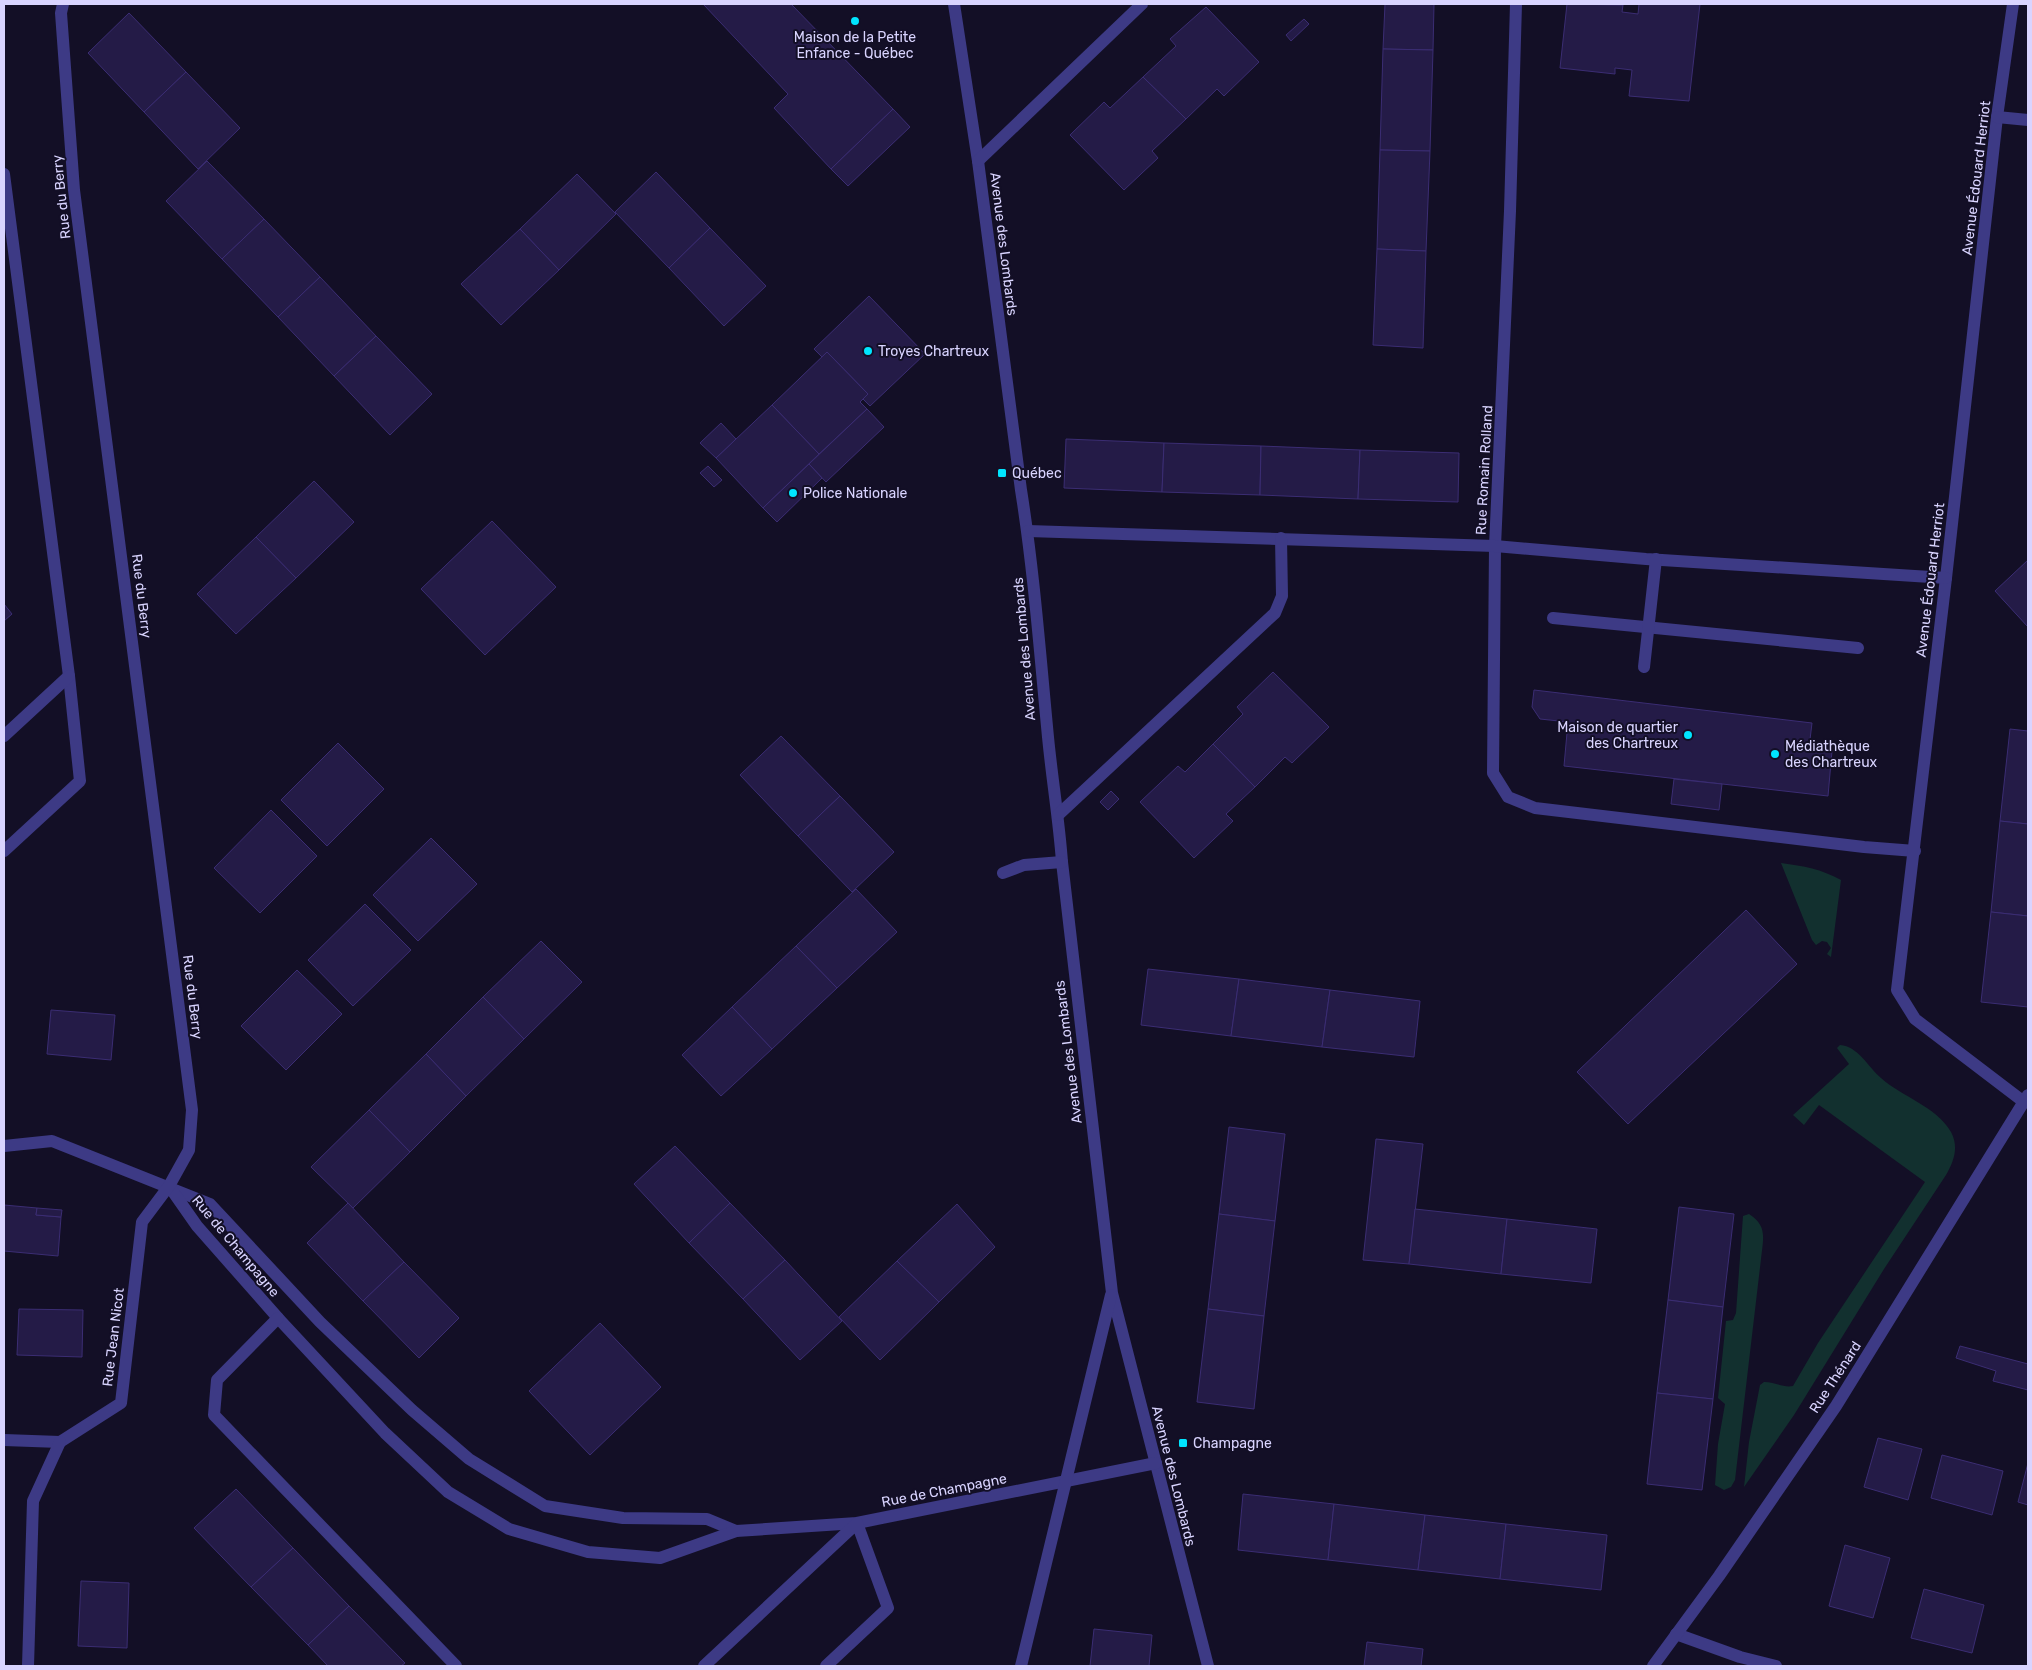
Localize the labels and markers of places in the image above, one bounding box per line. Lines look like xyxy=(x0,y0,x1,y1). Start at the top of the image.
marker: Maison de la Petite Enfance - Québec xyxy=(849,15,861,27)
place label: Maison de la Petite Enfance - Québec xyxy=(794,29,916,62)
place label: Troyes Chartreux xyxy=(878,343,990,360)
marker: Troyes Chartreux xyxy=(862,345,874,357)
place label: Québec xyxy=(1012,465,1062,482)
marker: Québec xyxy=(996,467,1008,479)
place label: Police Nationale xyxy=(803,485,908,502)
marker: Police Nationale xyxy=(787,487,799,499)
place label: Maison de quartier des Chartreux xyxy=(1557,719,1679,752)
marker: Maison de quartier des Chartreux xyxy=(1682,729,1694,741)
place label: Médiathèque des Chartreux xyxy=(1785,738,1878,771)
marker: Médiathèque des Chartreux xyxy=(1769,748,1781,760)
place label: Champagne xyxy=(1193,1435,1272,1452)
marker: Champagne xyxy=(1177,1437,1189,1449)

